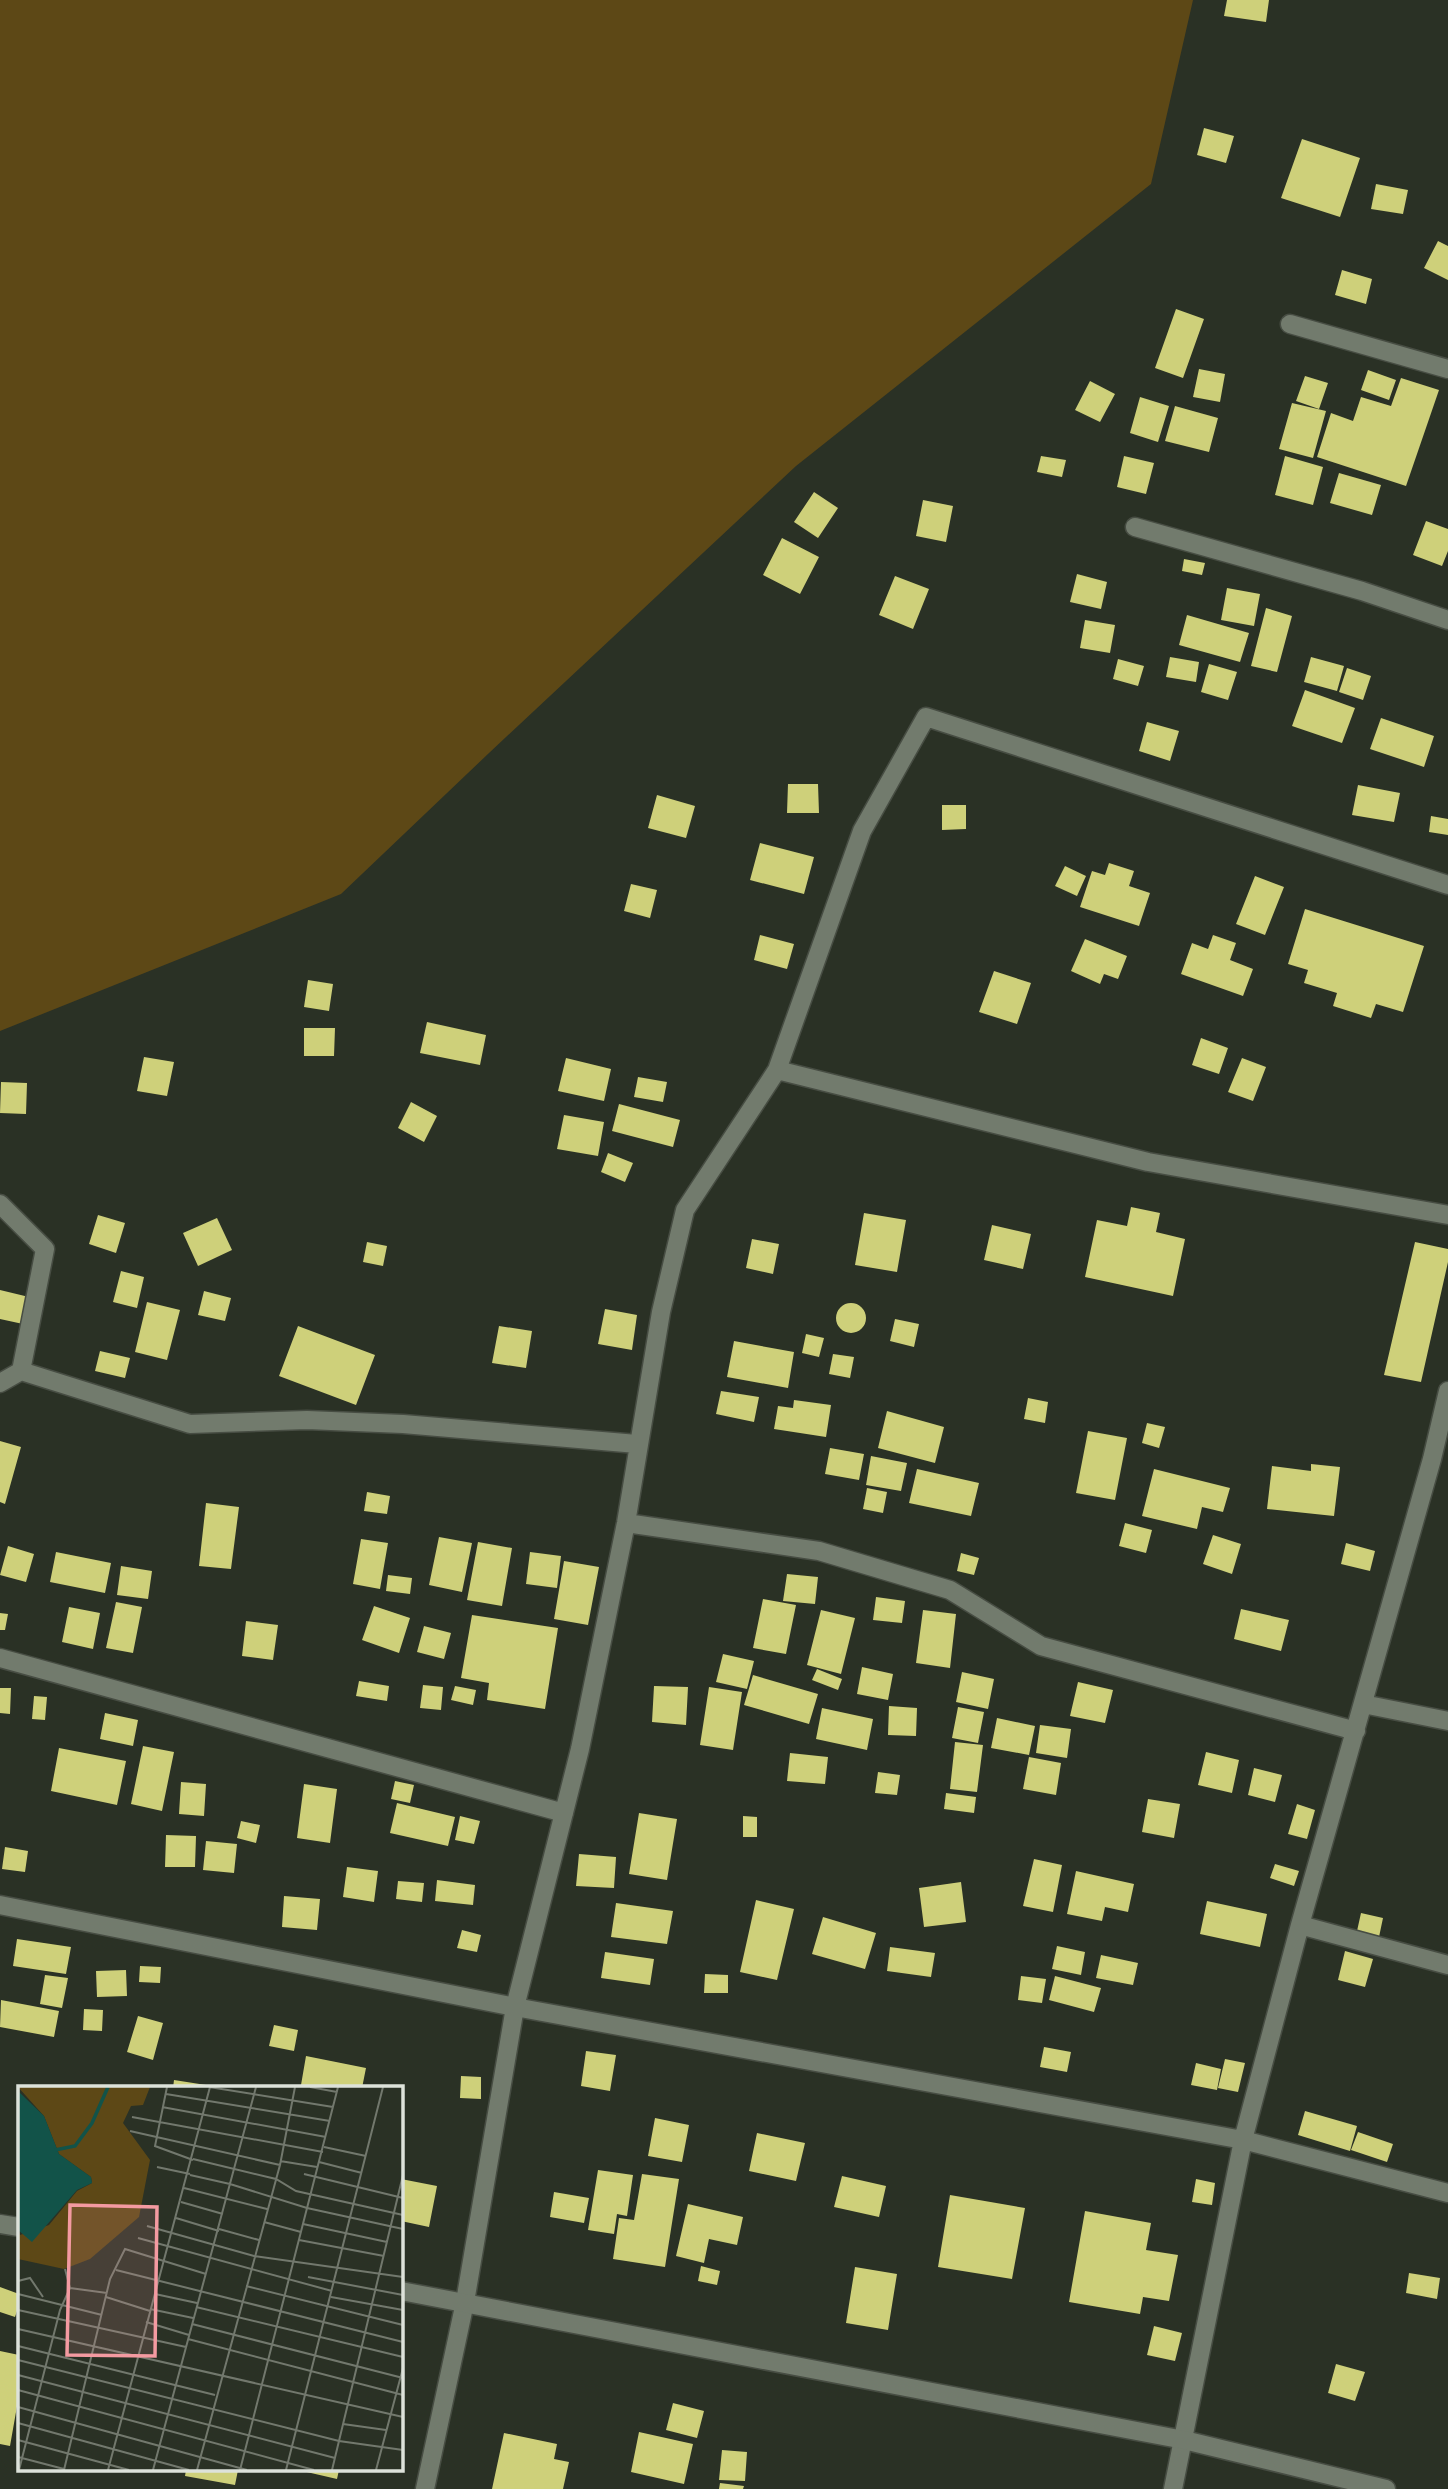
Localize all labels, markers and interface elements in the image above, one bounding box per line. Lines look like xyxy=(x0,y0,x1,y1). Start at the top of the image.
inset map xyxy=(18,2086,402,2472)

